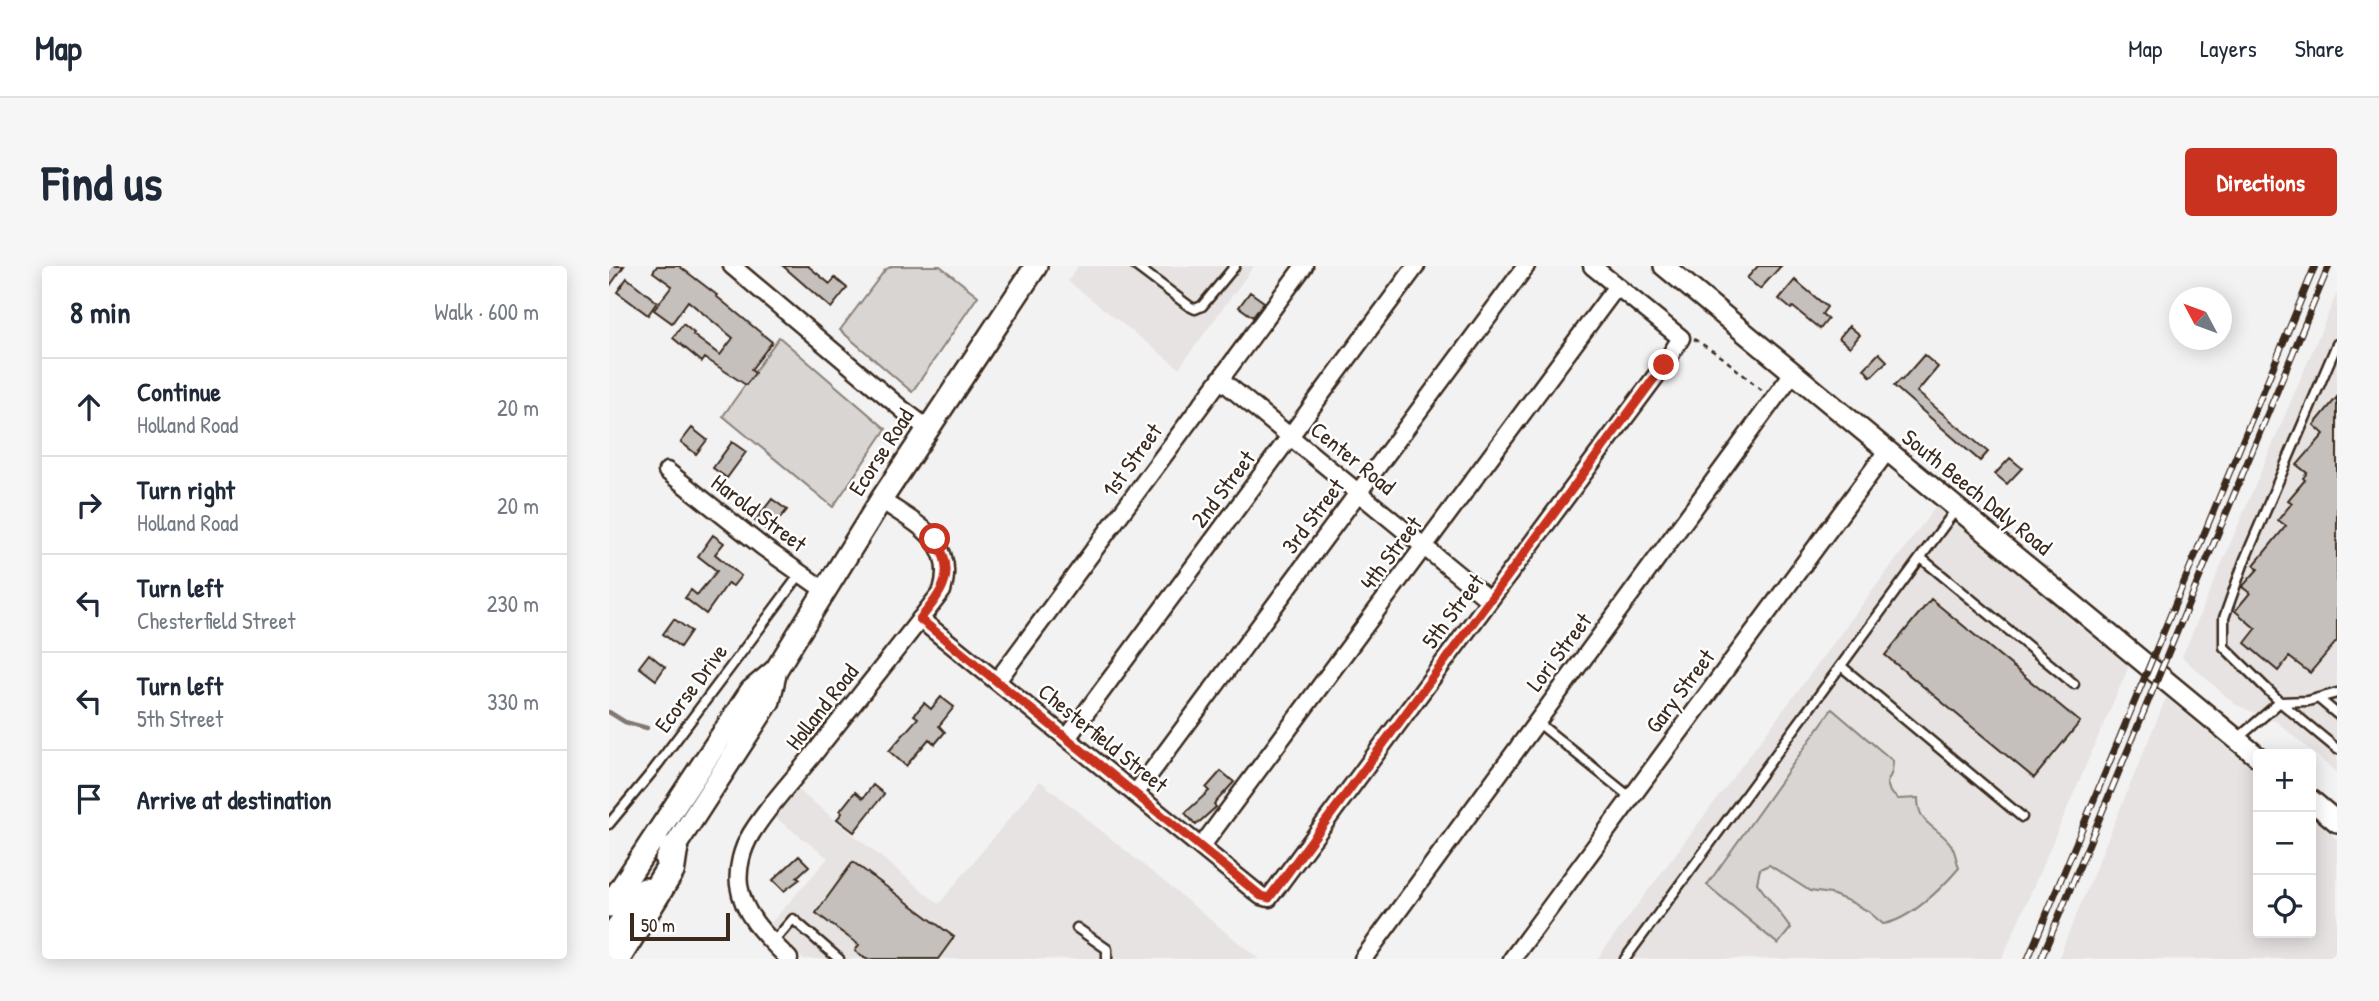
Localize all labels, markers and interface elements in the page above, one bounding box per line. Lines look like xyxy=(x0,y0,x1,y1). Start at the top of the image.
text: Map xyxy=(35,26,82,70)
text: Map xyxy=(2128,32,2162,64)
text: Layers xyxy=(2200,32,2257,64)
text: Share xyxy=(2295,32,2344,64)
button: Directions xyxy=(2185,148,2337,216)
text: Find us xyxy=(42,149,162,215)
north arrow xyxy=(2169,287,2232,350)
text: 8 min xyxy=(70,292,131,332)
text: Walk · 600 m xyxy=(434,296,539,327)
route end xyxy=(1648,349,1679,380)
text: Continue xyxy=(137,374,221,409)
icon: ahead xyxy=(70,388,108,426)
text: 20 m xyxy=(497,392,539,423)
street label: Ecorse Road xyxy=(841,402,920,501)
text: Holland Road xyxy=(137,409,238,440)
street label: Center Road xyxy=(1304,414,1402,501)
street label: 1st Street xyxy=(1094,416,1169,503)
street label: South Beech Daly Road xyxy=(1896,422,2059,562)
street label: 2nd Street xyxy=(1183,443,1262,534)
street label: Harold Street xyxy=(705,467,814,559)
street label: 3rd Street xyxy=(1274,471,1352,560)
text: Turn right xyxy=(137,472,235,507)
icon: right xyxy=(70,486,108,524)
text: 20 m xyxy=(497,490,539,521)
text: Holland Road xyxy=(137,507,238,538)
street label: 4th Street xyxy=(1353,509,1429,596)
route start xyxy=(919,523,950,554)
street label: 5th Street xyxy=(1414,566,1492,654)
text: Turn left xyxy=(137,570,223,605)
icon: left xyxy=(70,584,108,622)
text: 230 m xyxy=(487,588,539,619)
text: Chesterfield Street xyxy=(137,605,295,636)
street label: Lori Street xyxy=(1519,605,1599,697)
street label: Ecorse Drive xyxy=(647,637,734,738)
street label: Gary Street xyxy=(1638,642,1722,739)
street label: Holland Road xyxy=(778,657,865,756)
text: Turn left xyxy=(137,668,223,703)
street label: Chesterfield Street xyxy=(1032,676,1175,800)
icon: left xyxy=(70,682,108,720)
text: 330 m xyxy=(487,686,539,717)
text: 5th Street xyxy=(137,703,223,734)
map controls xyxy=(2253,749,2316,938)
button: + xyxy=(2253,749,2316,812)
icon: arrive xyxy=(70,780,108,818)
text: Arrive at destination xyxy=(137,782,332,817)
button: − xyxy=(2253,812,2316,875)
button: locate xyxy=(2253,875,2316,938)
scale bar xyxy=(630,910,730,942)
text: 50 m xyxy=(641,912,675,938)

